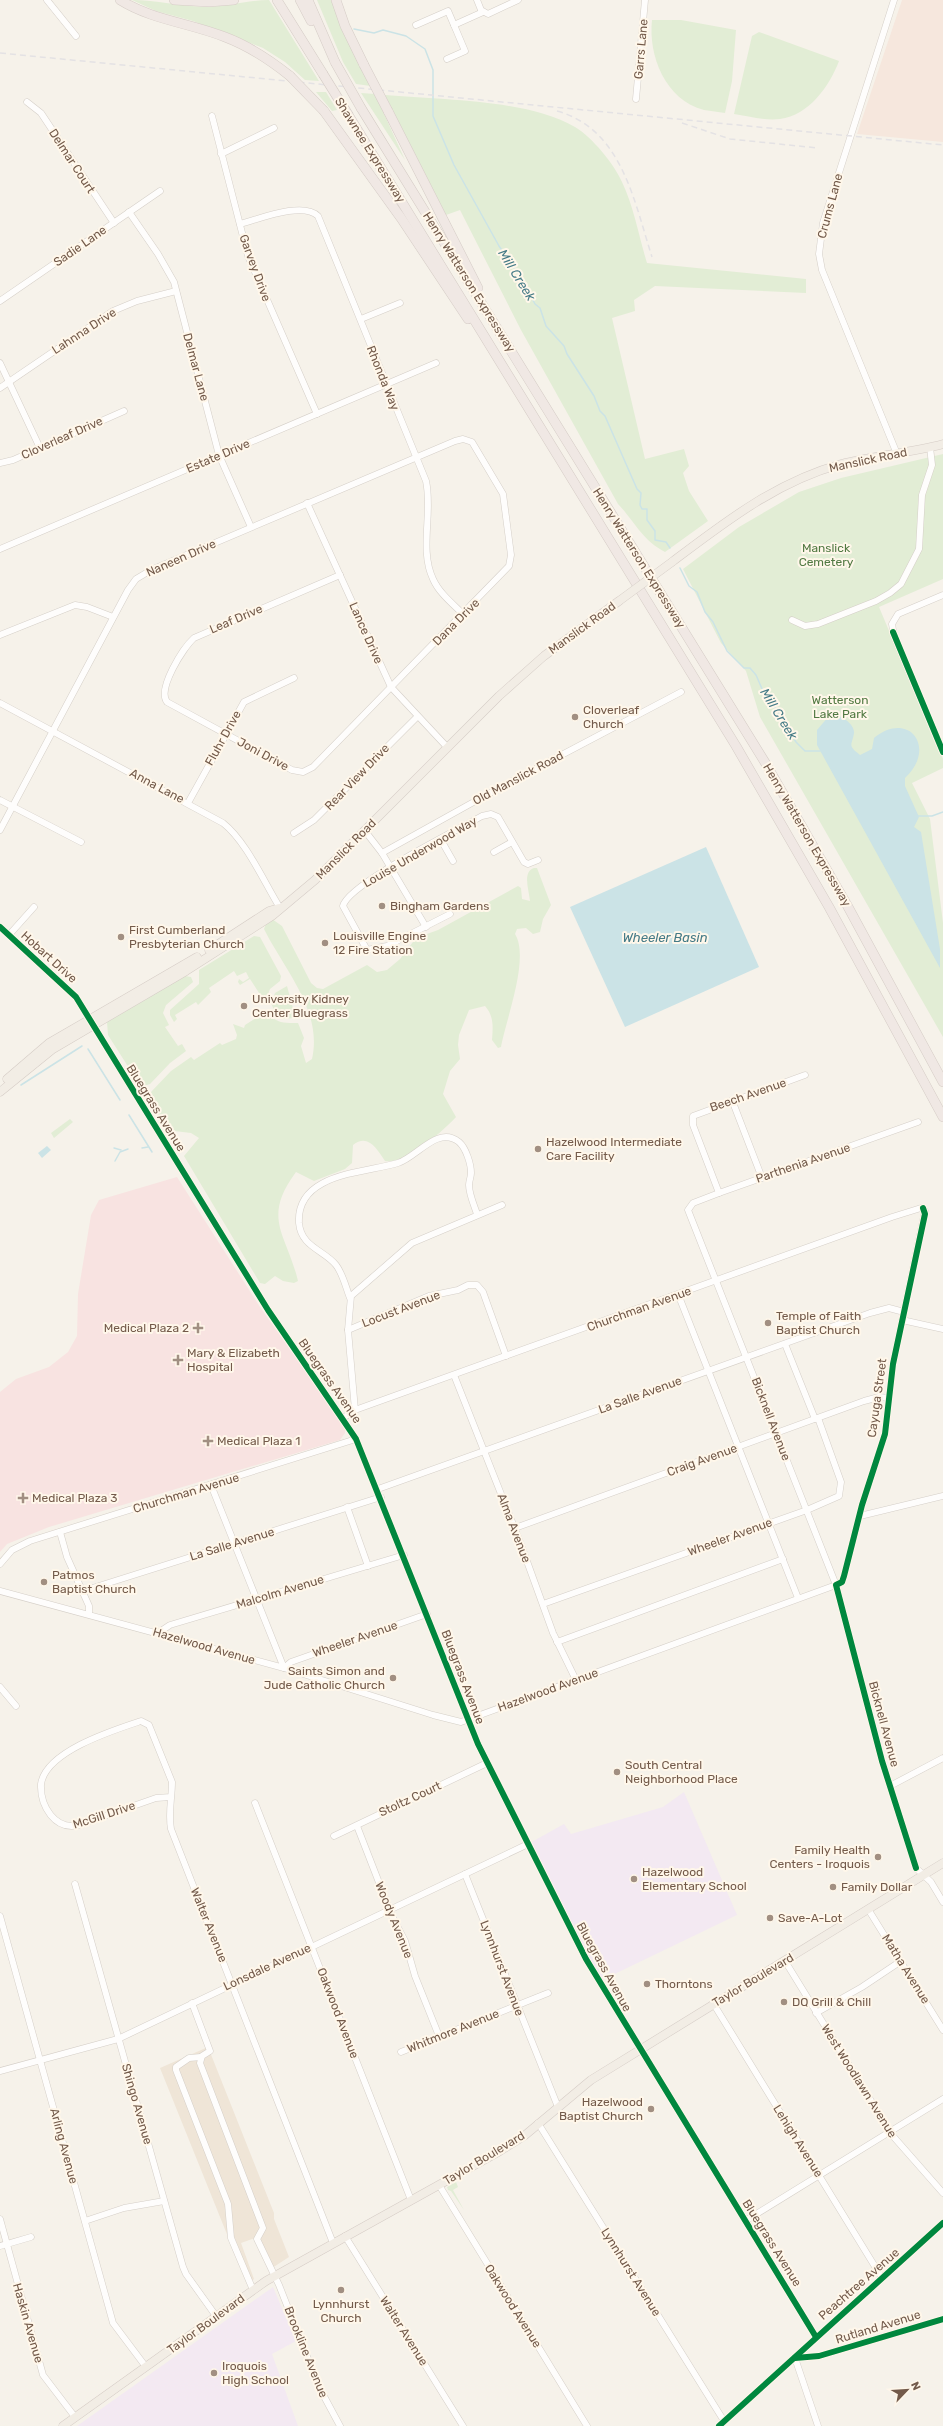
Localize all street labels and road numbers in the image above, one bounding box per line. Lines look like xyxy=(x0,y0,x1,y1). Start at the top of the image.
street label: Garrs Lane xyxy=(631,18,651,80)
street label: Shawnee Expressway xyxy=(332,95,408,205)
street label: Delmar Court xyxy=(46,126,98,196)
street label: Crums Lane xyxy=(815,172,845,240)
street label: Henry Watterson Expressway xyxy=(420,209,518,355)
street label: Sadie Lane xyxy=(51,223,109,269)
street label: Garvey Drive xyxy=(236,233,274,304)
street label: Lahnna Drive xyxy=(49,305,119,357)
street label: Delmar Lane xyxy=(180,331,212,403)
street label: Rhonda Way xyxy=(364,344,402,413)
street label: Cloverleaf Drive xyxy=(19,414,105,462)
street label: Estate Drive xyxy=(184,436,252,476)
street label: Manslick Road xyxy=(828,445,908,475)
street label: Henry Watterson Expressway xyxy=(590,485,688,631)
street label: Naneen Drive xyxy=(144,536,218,580)
street label: Dana Drive xyxy=(430,595,483,648)
street label: Manslick Road xyxy=(546,599,618,657)
street label: Lance Drive xyxy=(346,600,386,666)
street label: Leaf Drive xyxy=(207,601,265,636)
street label: Fluhr Drive xyxy=(202,708,244,768)
street label: Joni Drive xyxy=(235,735,291,774)
street label: Rear View Drive xyxy=(322,741,392,813)
street label: Old Manslick Road xyxy=(470,748,566,808)
street label: Henry Watterson Expressway xyxy=(760,761,854,909)
street label: Anna Lane xyxy=(127,766,187,806)
street label: Louise Underwood Way xyxy=(361,813,480,890)
street label: Manslick Road xyxy=(313,816,379,882)
street label: Hobart Drive xyxy=(18,928,80,986)
street label: Bluegrass Avenue xyxy=(124,1062,189,1154)
street label: Beech Avenue xyxy=(708,1075,788,1115)
street label: Parthenia Avenue xyxy=(754,1140,852,1186)
street label: Churchman Avenue xyxy=(585,1283,693,1334)
street label: Locust Avenue xyxy=(360,1288,442,1330)
street label: Bluegrass Avenue xyxy=(296,1336,365,1426)
street label: Cayuga Street xyxy=(865,1357,890,1438)
street label: La Salle Avenue xyxy=(596,1373,684,1417)
street label: Bicknell Avenue xyxy=(749,1375,793,1463)
street label: Craig Avenue xyxy=(665,1441,739,1479)
street label: Churchman Avenue xyxy=(131,1470,241,1516)
street label: Alma Avenue xyxy=(494,1491,534,1565)
street label: Wheeler Avenue xyxy=(686,1515,774,1559)
street label: La Salle Avenue xyxy=(188,1524,276,1564)
street label: Malcolm Avenue xyxy=(235,1572,326,1612)
street label: Wheeler Avenue xyxy=(311,1618,400,1660)
street label: Hazelwood Avenue xyxy=(151,1625,257,1667)
street label: Bluegrass Avenue xyxy=(439,1628,488,1726)
street label: Hazelwood Avenue xyxy=(496,1665,600,1715)
street label: Bicknell Avenue xyxy=(866,1680,902,1769)
street label: Stoltz Court xyxy=(377,1778,444,1820)
street label: McGill Drive xyxy=(71,1798,137,1832)
street label: Woody Avenue xyxy=(372,1880,416,1961)
street label: Walter Avenue xyxy=(188,1886,230,1965)
street label: Lynnhurst Avenue xyxy=(477,1918,527,2018)
street label: Bluegrass Avenue xyxy=(574,1920,634,2014)
street label: Matha Avenue xyxy=(879,1932,933,2007)
street label: Lonsdale Avenue xyxy=(221,1940,313,1993)
street label: Taylor Boulevard xyxy=(710,1950,796,2010)
street label: Oakwood Avenue xyxy=(314,1966,362,2061)
street label: Whitmore Avenue xyxy=(405,2006,501,2056)
street label: West Woodlawn Avenue xyxy=(818,2022,900,2140)
street label: Shingo Avenue xyxy=(119,2062,155,2146)
street label: Lehigh Avenue xyxy=(770,2102,826,2180)
street label: Arling Avenue xyxy=(47,2107,81,2186)
street label: Taylor Boulevard xyxy=(441,2128,527,2188)
street label: Bluegrass Avenue xyxy=(740,2197,805,2289)
street label: Lynnhurst Avenue xyxy=(598,2225,664,2319)
street label: Peachtree Avenue xyxy=(816,2245,902,2323)
street label: Oakwood Avenue xyxy=(482,2262,545,2351)
street label: Haskin Avenue xyxy=(10,2281,46,2365)
street label: Taylor Boulevard xyxy=(165,2291,247,2357)
street label: Walter Avenue xyxy=(377,2294,431,2369)
street label: Brookline Avenue xyxy=(281,2304,331,2400)
street label: Rutland Avenue xyxy=(834,2307,923,2347)

